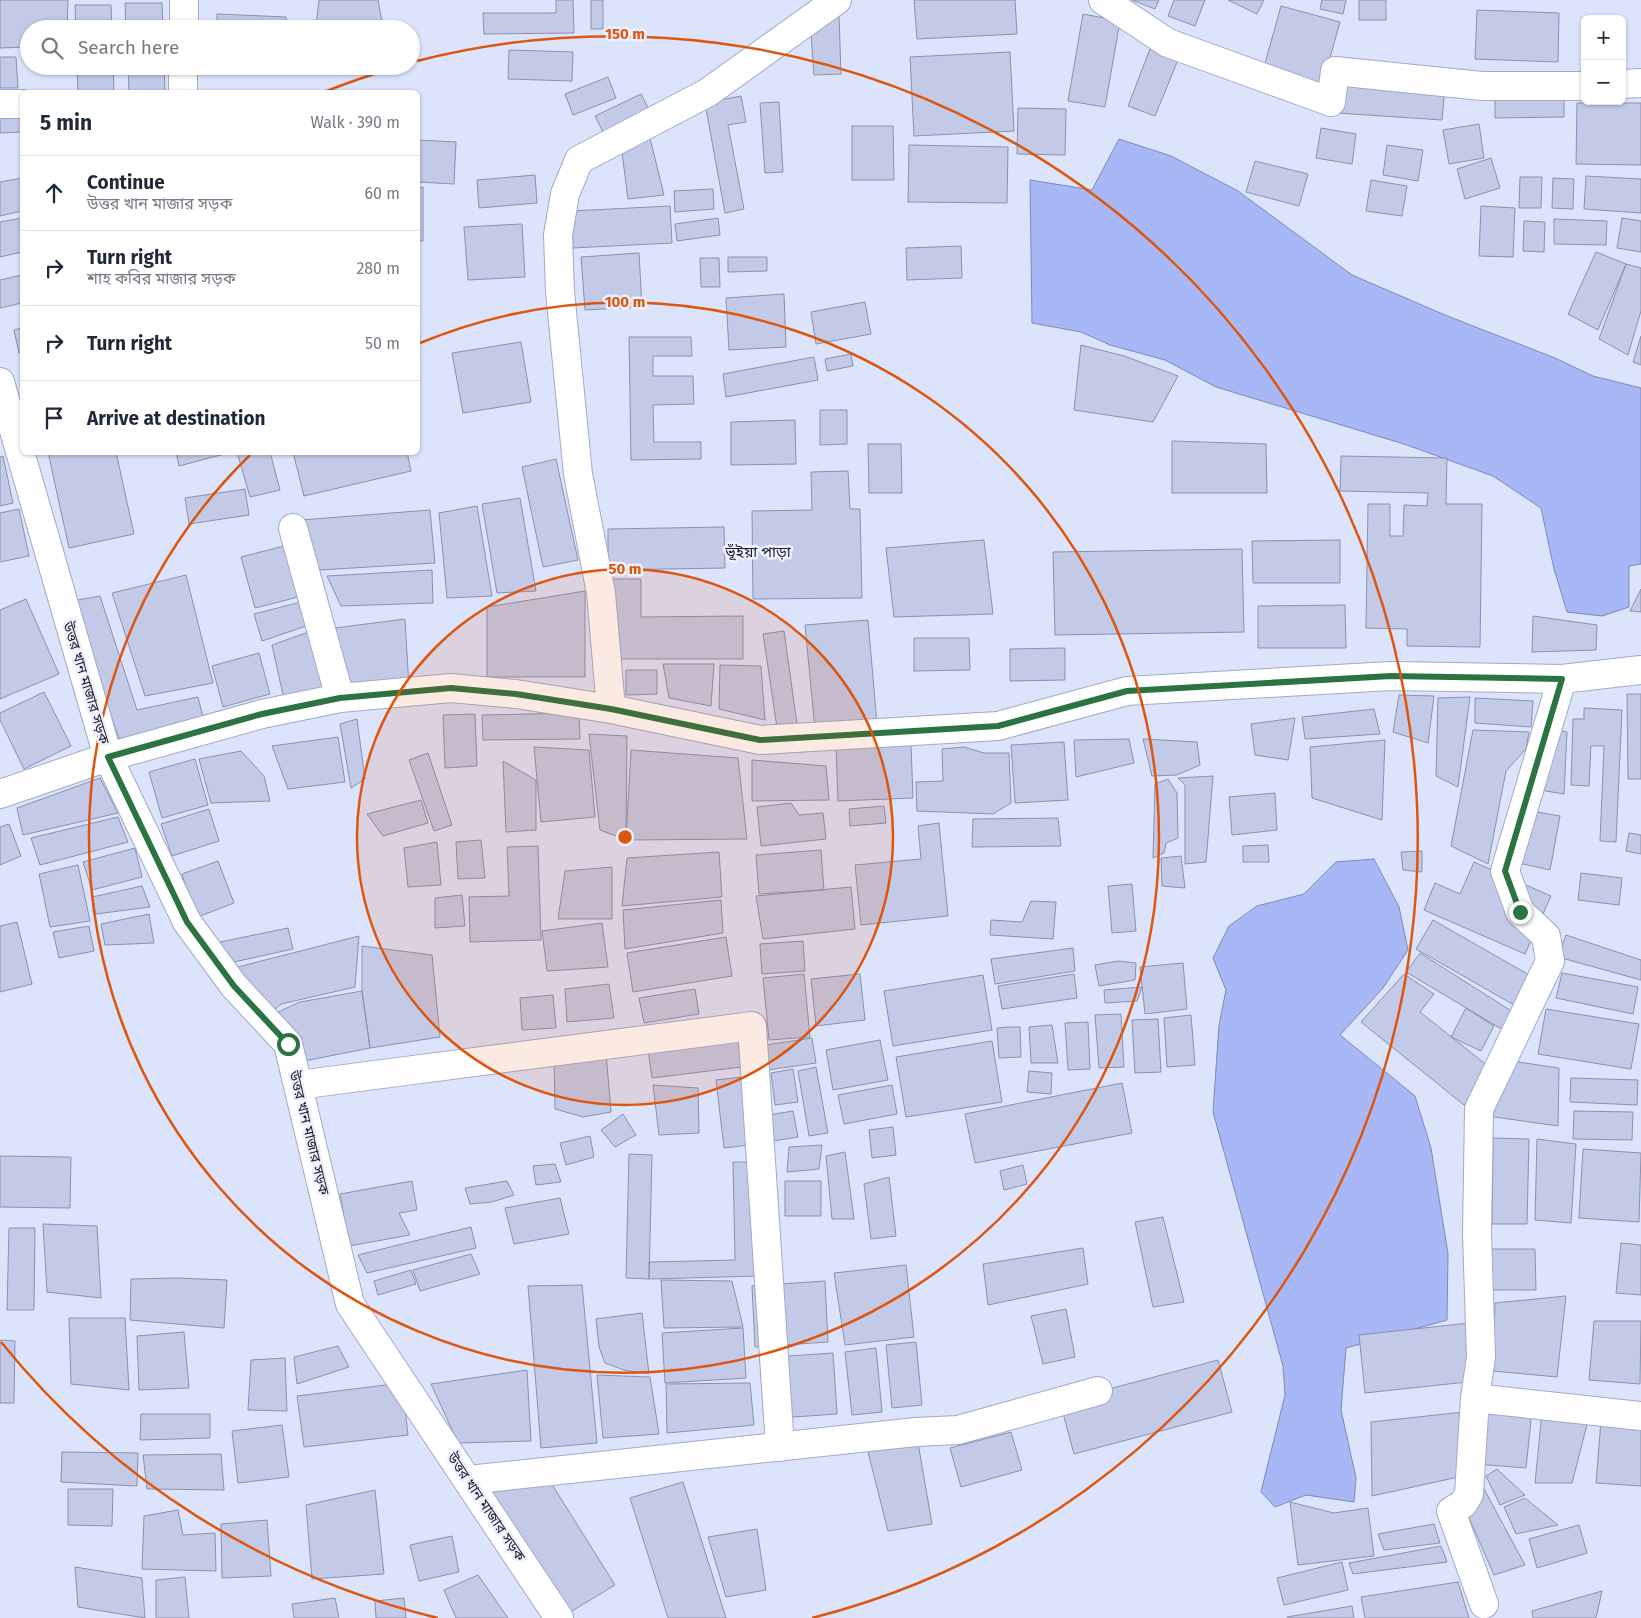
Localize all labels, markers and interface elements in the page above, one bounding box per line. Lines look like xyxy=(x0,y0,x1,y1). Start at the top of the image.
map controls xyxy=(1581,15,1626,105)
button: + xyxy=(1581,15,1626,60)
search box xyxy=(20,20,420,75)
text: 150 m xyxy=(605,25,645,43)
icon: search xyxy=(38,34,66,62)
text: Search here xyxy=(78,36,179,59)
button: − xyxy=(1581,60,1626,105)
text: 5 min xyxy=(40,110,92,136)
text: Walk · 390 m xyxy=(310,113,400,132)
text: Continue xyxy=(87,171,165,194)
icon: ahead xyxy=(40,179,68,207)
text: 60 m xyxy=(365,184,400,203)
text: উত্তর খান মাজার সড়ক xyxy=(87,194,232,213)
text: Turn right xyxy=(87,246,172,269)
icon: right xyxy=(40,254,68,282)
text: 280 m xyxy=(356,259,400,278)
text: শাহ কবির মাজার সড়ক xyxy=(87,269,236,288)
text: 100 m xyxy=(605,293,645,311)
icon: right xyxy=(40,329,68,357)
text: Turn right xyxy=(87,332,172,355)
text: 50 m xyxy=(365,334,400,353)
icon: arrive xyxy=(40,404,68,432)
text: Arrive at destination xyxy=(87,407,266,430)
district label: ভূঁইয়া পাড়া xyxy=(724,543,792,561)
text: 50 m xyxy=(608,560,642,578)
street label: উত্তর খান মাজার সড়ক xyxy=(59,619,113,747)
centre of rings xyxy=(616,828,634,846)
route end xyxy=(1509,901,1532,924)
route start xyxy=(277,1033,300,1056)
street label: উত্তর খান মাজার সড়ক xyxy=(285,1068,333,1197)
street label: উত্তর খান মাজার সড়ক xyxy=(443,1449,529,1565)

